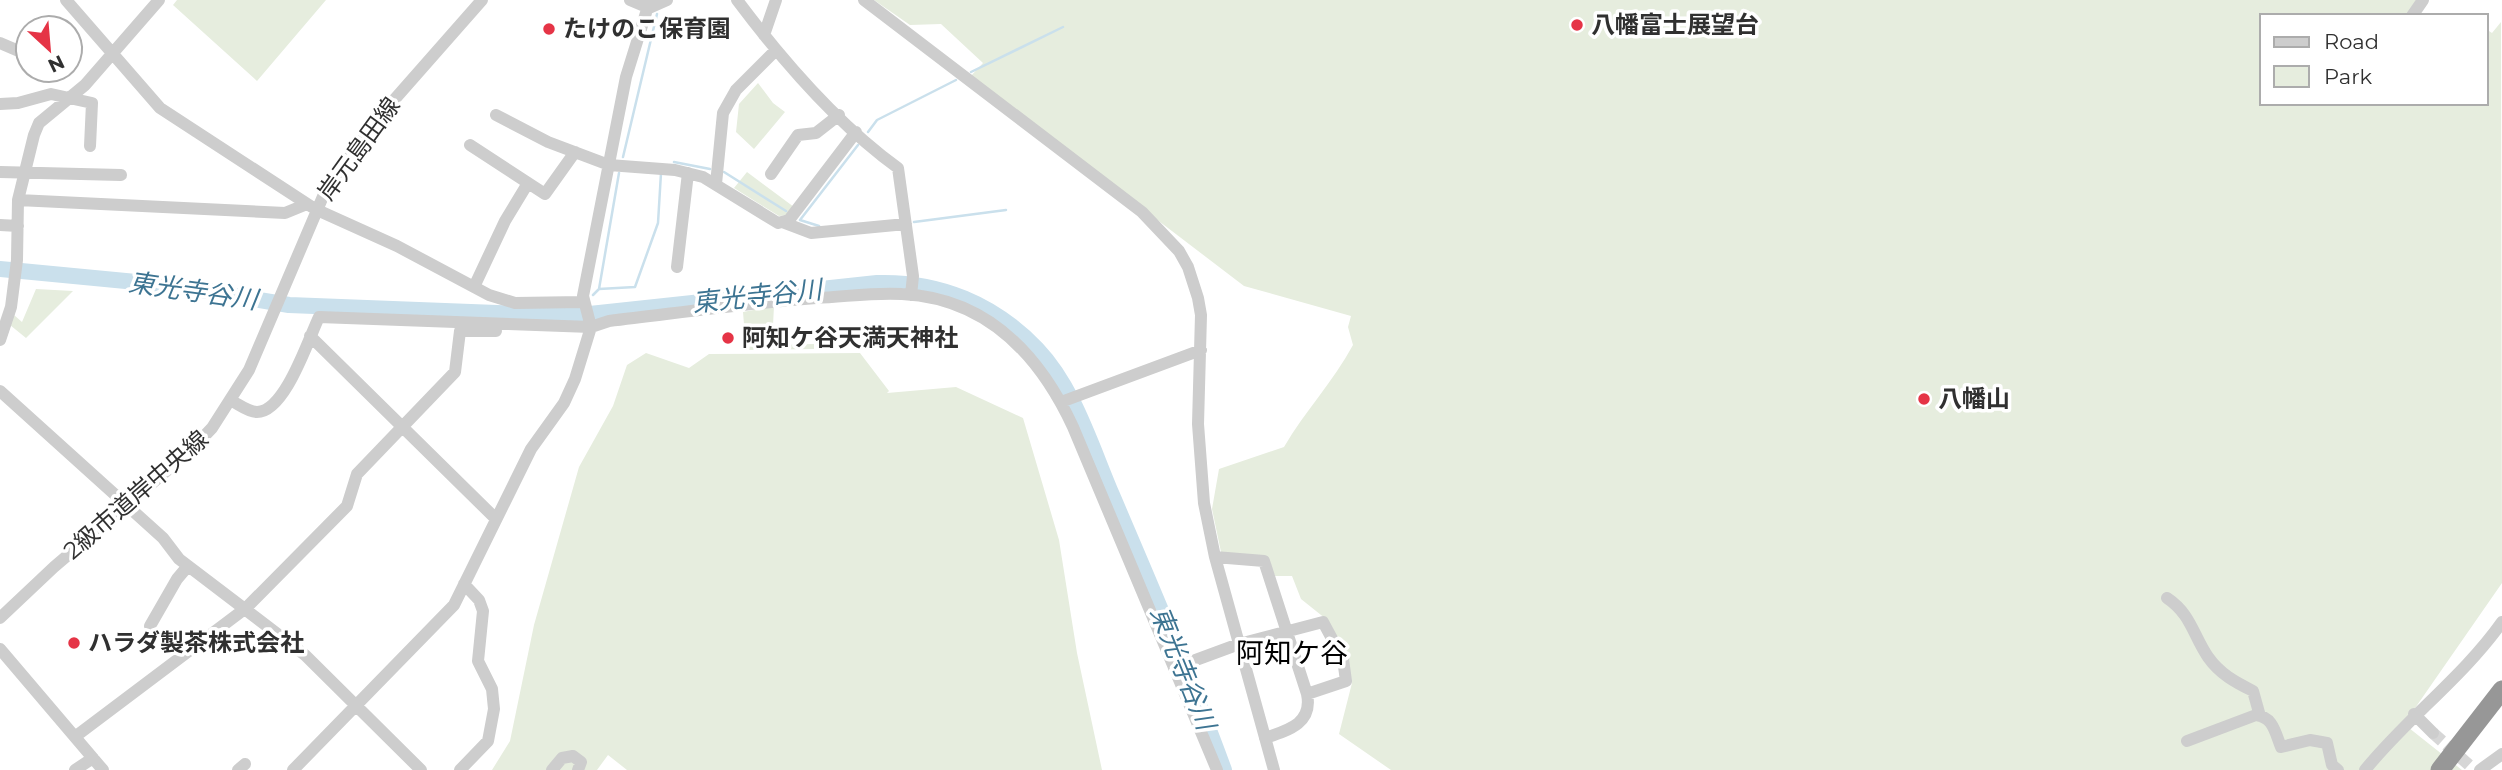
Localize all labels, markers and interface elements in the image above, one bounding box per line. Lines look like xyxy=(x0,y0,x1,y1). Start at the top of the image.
place label: 八幡富士展望台 xyxy=(1591,10,1759,39)
north arrow xyxy=(14,14,84,84)
place label: たけのこ保育園 xyxy=(563,14,731,43)
legend xyxy=(2260,14,2488,105)
marker: 八幡富士展望台 xyxy=(1569,17,1585,33)
marker: たけのこ保育園 xyxy=(541,21,557,37)
text: Road xyxy=(2324,29,2379,54)
text: N xyxy=(44,50,68,78)
text: Park xyxy=(2324,64,2372,89)
street label: 岸元島田線 xyxy=(312,92,406,206)
water label: 東光寺谷川 xyxy=(126,266,263,316)
water label: 東光寺谷川 xyxy=(691,273,826,319)
place label: 阿知ケ谷天満天神社 xyxy=(742,323,958,352)
marker: 阿知ケ谷天満天神社 xyxy=(720,330,736,346)
place label: 八幡山 xyxy=(1938,384,2010,413)
marker: 八幡山 xyxy=(1916,391,1932,407)
street label: 2級市道岸中央線 xyxy=(58,424,214,565)
water label: 東光寺谷川 xyxy=(1144,602,1223,737)
place label: ハラダ製茶株式会社 xyxy=(88,628,304,657)
marker: ハラダ製茶株式会社 xyxy=(66,635,82,651)
district label: 阿知ケ谷 xyxy=(1236,636,1348,670)

